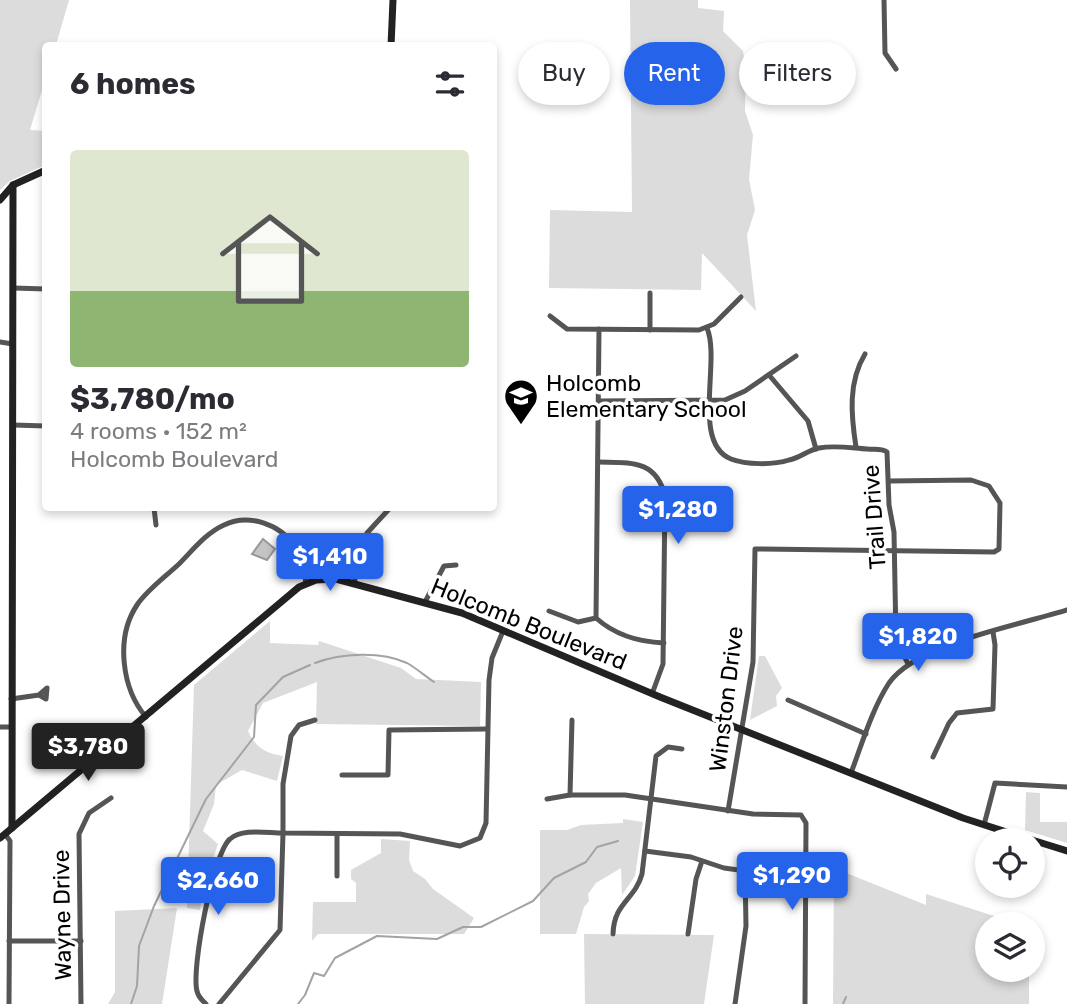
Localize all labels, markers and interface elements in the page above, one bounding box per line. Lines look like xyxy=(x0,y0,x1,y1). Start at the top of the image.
chip: Buy xyxy=(518,42,610,105)
chip: Rent xyxy=(624,42,725,105)
chip: Filters xyxy=(739,42,856,105)
icon: filters xyxy=(431,65,469,103)
text: 6 homes xyxy=(70,66,196,102)
icon: home xyxy=(207,196,333,322)
place label: Holcomb Elementary School xyxy=(546,369,747,423)
school or university icon: Holcomb Elementary School xyxy=(502,377,540,426)
text: $3,780/mo xyxy=(70,381,235,417)
text: 4 rooms · 152 m² xyxy=(70,417,247,445)
text: Holcomb Boulevard xyxy=(70,445,279,473)
street label: Trail Drive xyxy=(856,464,892,570)
pin: $1,280 xyxy=(621,486,735,546)
text: $1,280 xyxy=(638,495,718,523)
pin: $1,410 xyxy=(273,534,387,593)
text: $1,410 xyxy=(292,542,368,570)
street label: Holcomb Boulevard xyxy=(427,572,631,676)
pin: $1,820 xyxy=(861,614,975,673)
text: $1,820 xyxy=(878,622,958,650)
street label: Winston Drive xyxy=(703,624,749,774)
pin: $3,780 xyxy=(31,724,145,783)
text: $3,780 xyxy=(48,732,128,760)
map controls xyxy=(975,828,1045,982)
button: locate xyxy=(975,828,1045,898)
street label: Wayne Drive xyxy=(47,849,77,981)
pin: $1,290 xyxy=(735,852,849,912)
pin: $2,660 xyxy=(161,858,275,917)
text: $1,290 xyxy=(753,861,831,889)
text: $2,660 xyxy=(177,866,259,894)
button: layers xyxy=(975,912,1045,982)

